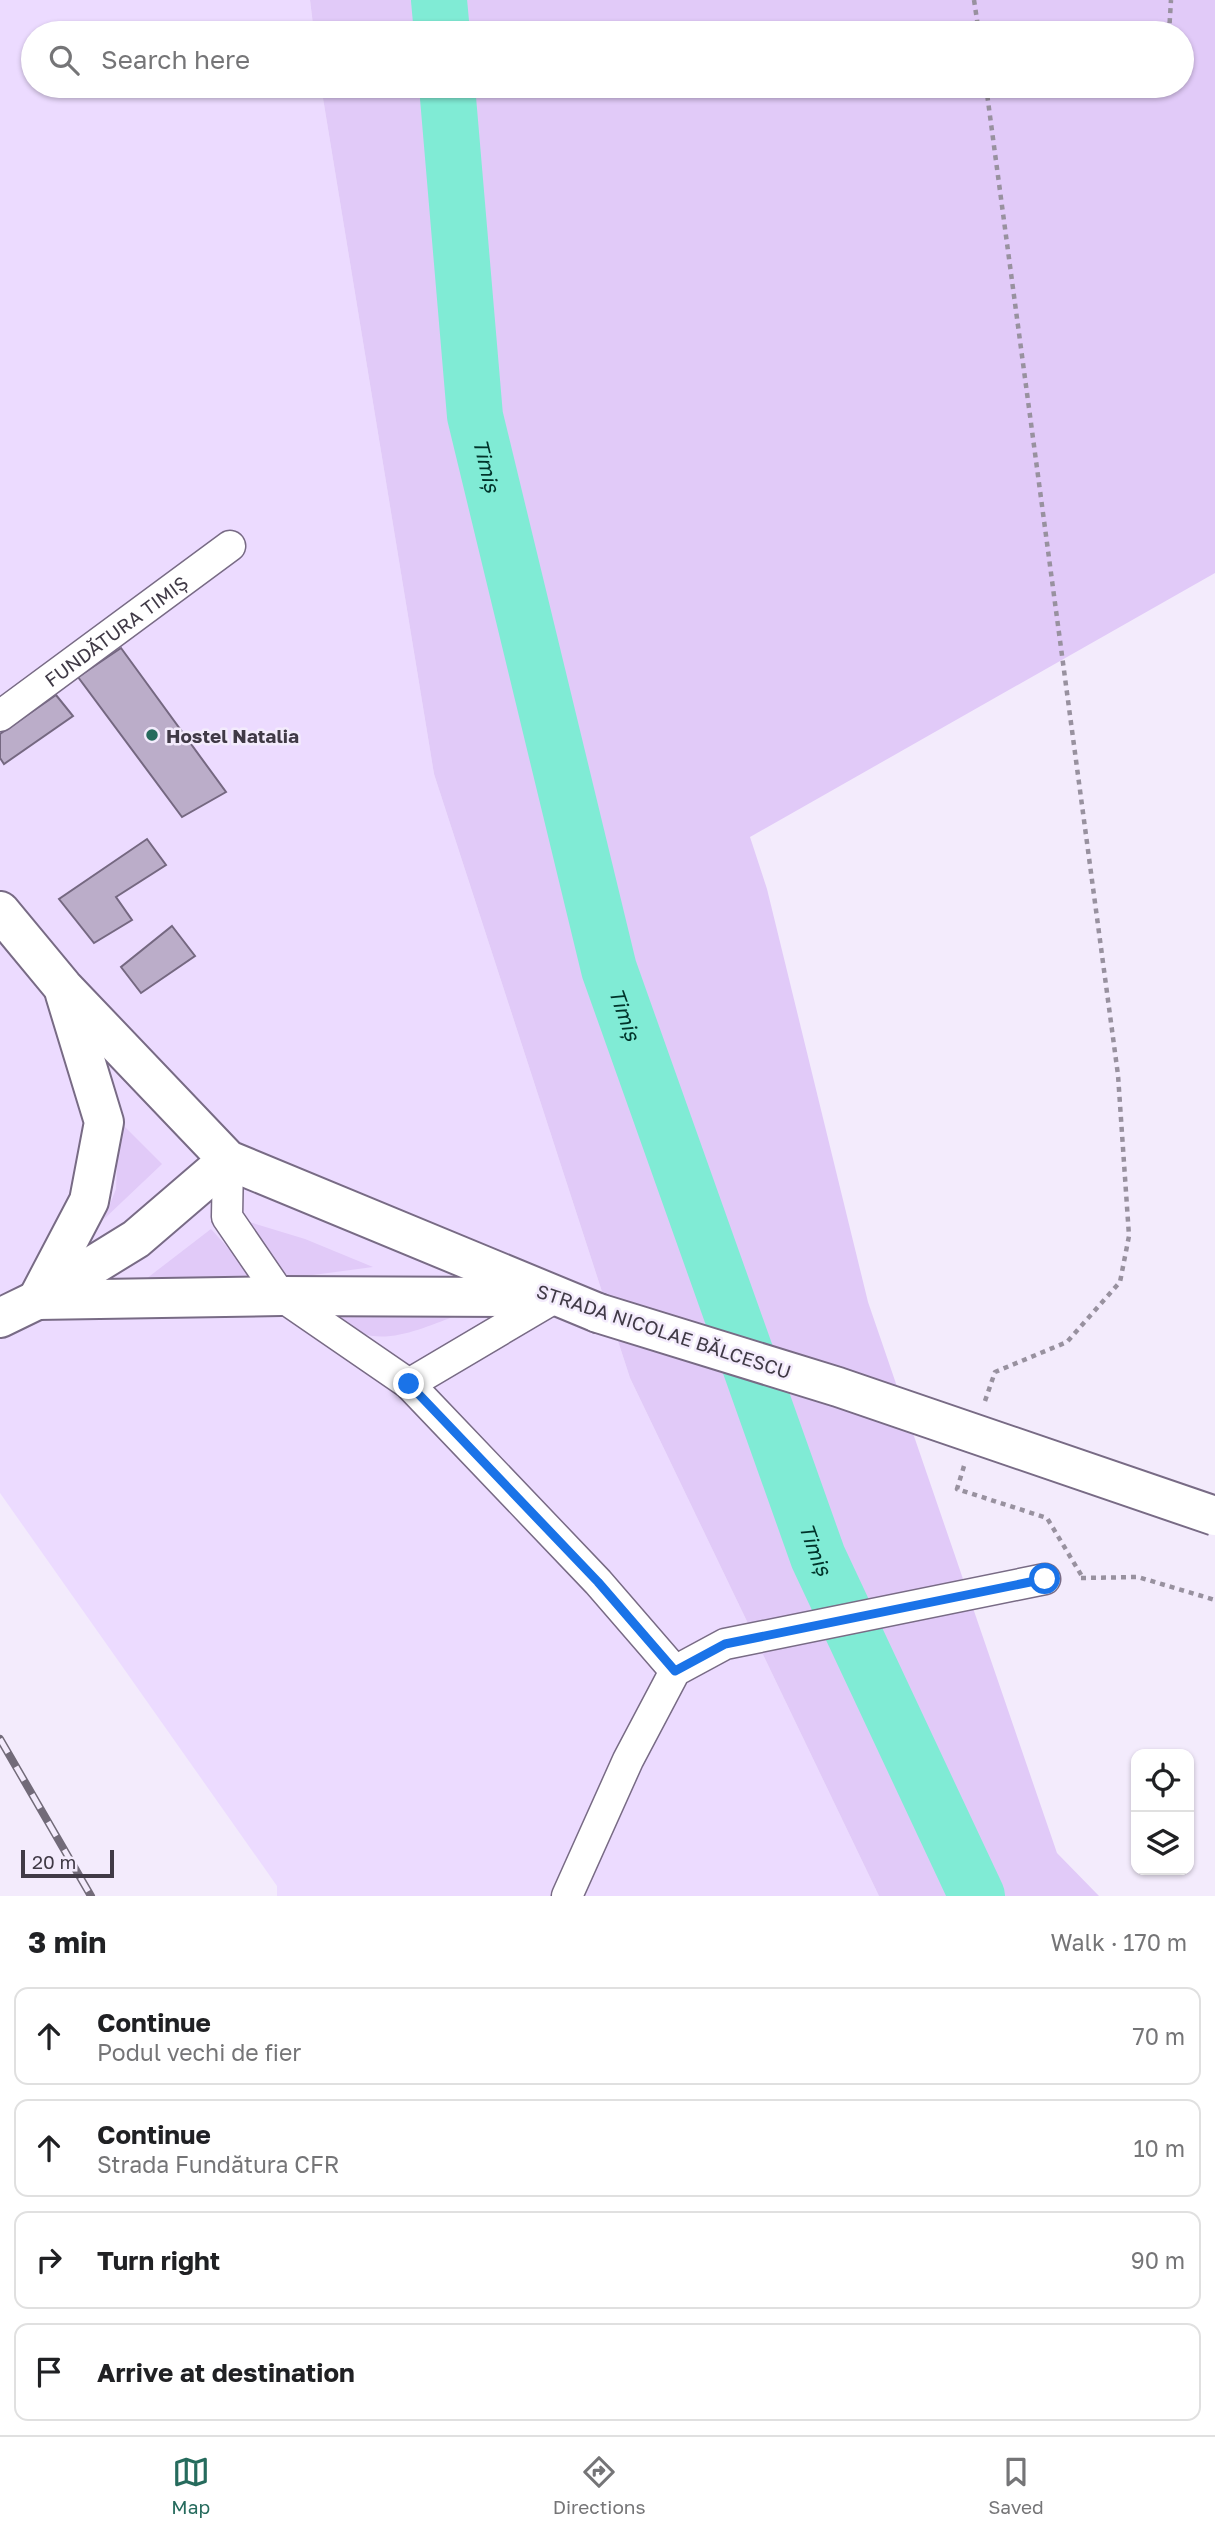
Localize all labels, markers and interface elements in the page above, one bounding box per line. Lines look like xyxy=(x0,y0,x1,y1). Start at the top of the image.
search box xyxy=(21,21,1194,98)
icon: search xyxy=(45,41,83,79)
text: Search here xyxy=(101,44,250,75)
water label: Timiș xyxy=(468,436,506,496)
street label: FUNDĂTURA TIMIȘ xyxy=(40,570,192,691)
place label: Hostel Natalia xyxy=(166,724,299,747)
marker: Hostel Natalia xyxy=(144,727,160,743)
water label: Timiș xyxy=(604,984,647,1045)
street label: STRADA NICOLAE BĂLCESCU xyxy=(534,1279,794,1383)
route end xyxy=(393,1368,424,1399)
water label: Timiș xyxy=(794,1519,838,1580)
route start xyxy=(1029,1563,1060,1594)
map controls xyxy=(1131,1749,1194,1875)
button: locate xyxy=(1131,1749,1194,1812)
button: layers xyxy=(1131,1812,1194,1875)
scale bar xyxy=(21,1847,114,1879)
text: 20 m xyxy=(32,1850,76,1873)
text: 3 min xyxy=(28,1924,106,1960)
text: Walk · 170 m xyxy=(1050,1928,1187,1956)
text: Continue xyxy=(97,2007,211,2038)
icon: ahead xyxy=(30,2017,68,2055)
text: 70 m xyxy=(1132,2022,1185,2050)
text: Podul vechi de fier xyxy=(97,2038,301,2066)
text: Continue xyxy=(97,2119,211,2150)
icon: ahead xyxy=(30,2129,68,2167)
text: 10 m xyxy=(1133,2134,1185,2162)
text: Strada Fundătura CFR xyxy=(97,2150,339,2178)
icon: right xyxy=(30,2241,68,2279)
text: Turn right xyxy=(97,2245,220,2276)
text: 90 m xyxy=(1131,2246,1185,2274)
icon: arrive xyxy=(30,2353,68,2391)
text: Arrive at destination xyxy=(97,2357,355,2388)
tab: Map xyxy=(171,2453,210,2518)
tab: Directions xyxy=(553,2453,646,2518)
tab: Saved xyxy=(988,2453,1044,2518)

